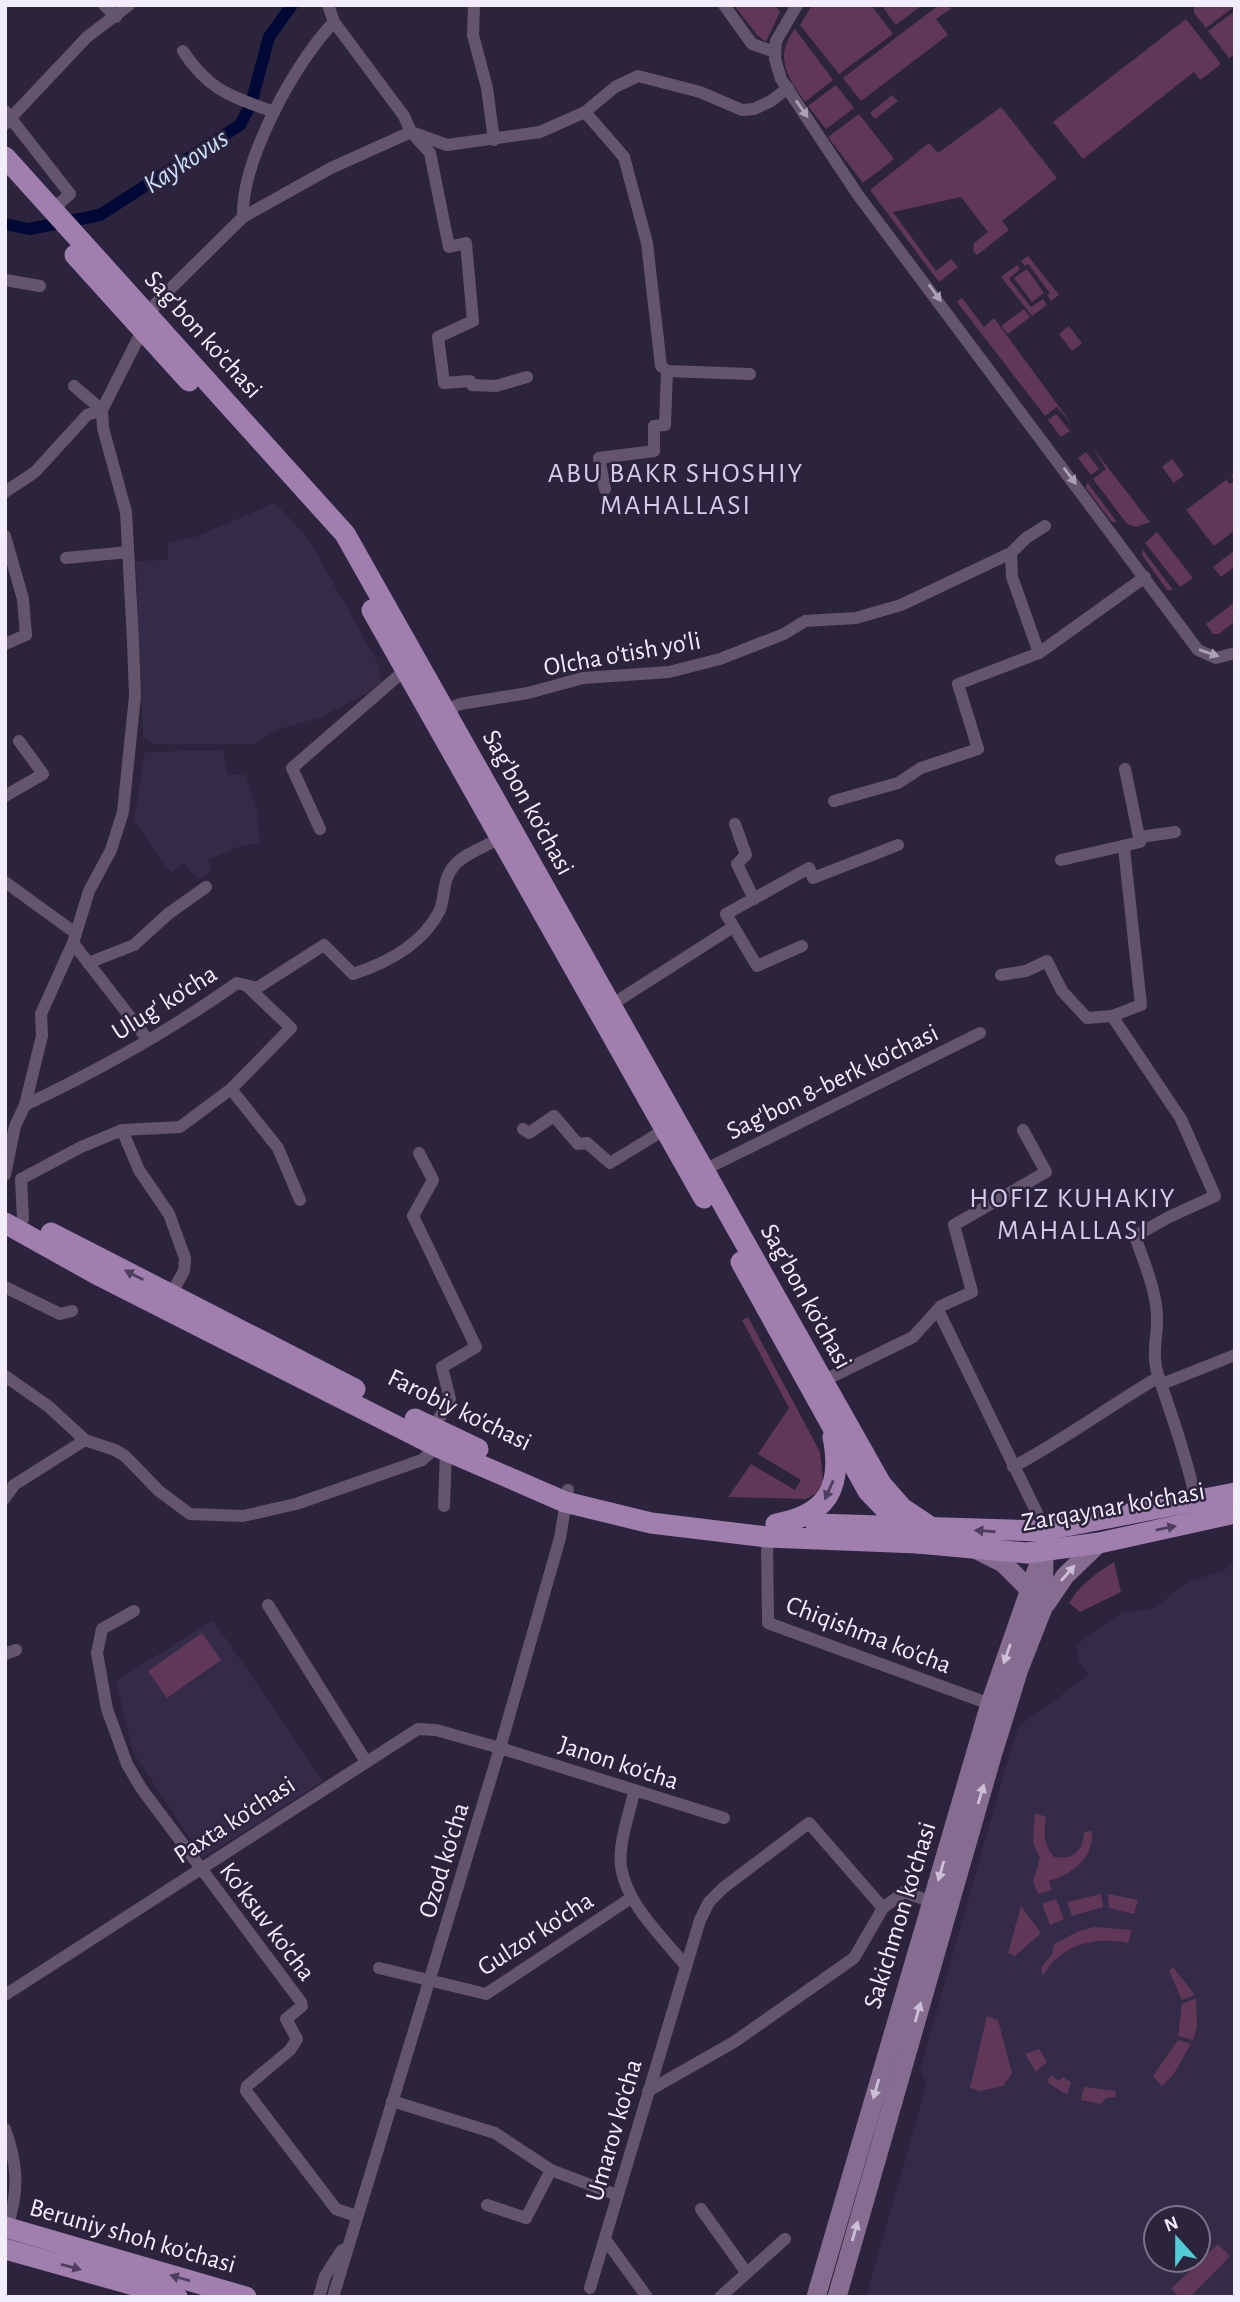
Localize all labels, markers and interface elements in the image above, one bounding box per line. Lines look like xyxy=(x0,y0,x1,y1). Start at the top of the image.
one-way arrow xyxy=(795,100,809,118)
water label: Kaykovus xyxy=(139,124,233,199)
street label: Sag’bon ko’chasi xyxy=(140,266,267,403)
one-way arrow xyxy=(928,284,942,303)
district label: ABU BAKR SHOSHIY MAHALLASI xyxy=(548,460,804,520)
one-way arrow xyxy=(1063,467,1077,485)
street label: Olcha o'tish yo'li xyxy=(542,627,703,681)
one-way arrow xyxy=(1199,649,1220,659)
street label: Sag’bon ko’chasi xyxy=(478,726,579,879)
street label: Ulug' ko'cha xyxy=(107,960,222,1045)
street label: Sag'bon 8-berk ko'chasi xyxy=(723,1019,942,1144)
district label: HOFIZ KUHAKIY MAHALLASI xyxy=(969,1185,1177,1245)
street label: Sag’bon ko’chasi xyxy=(756,1220,857,1373)
one-way arrow xyxy=(124,1270,144,1281)
street label: Farobiy ko'chasi xyxy=(384,1364,535,1456)
street label: Zarqaynar ko'chasi xyxy=(1020,1478,1207,1536)
one-way arrow xyxy=(824,1480,835,1501)
one-way arrow xyxy=(1155,1522,1177,1533)
one-way arrow xyxy=(974,1525,996,1536)
one-way arrow xyxy=(1060,1564,1075,1581)
street label: Chiqishma ko'cha xyxy=(782,1592,955,1678)
one-way arrow xyxy=(1001,1643,1012,1664)
street label: Janon ko'cha xyxy=(555,1731,682,1795)
street label: Paxta ko‘chasi xyxy=(169,1771,300,1868)
one-way arrow xyxy=(977,1783,987,1804)
street label: Ozod ko'cha xyxy=(414,1800,474,1921)
street label: Sakichmon ko'chasi xyxy=(859,1819,941,2012)
street label: Ko'ksuv ko'cha xyxy=(214,1858,320,1986)
one-way arrow xyxy=(936,1861,946,1882)
street label: Gulzor ko'cha xyxy=(473,1887,598,1981)
one-way arrow xyxy=(913,2001,923,2022)
street label: Umarov ko'cha xyxy=(581,2056,647,2204)
one-way arrow xyxy=(871,2079,881,2100)
street label: Beruniy shoh ko'chasi xyxy=(27,2194,239,2278)
north arrow xyxy=(1142,2204,1212,2274)
text: N xyxy=(1162,2213,1181,2236)
one-way arrow xyxy=(851,2220,861,2241)
one-way arrow xyxy=(61,2262,82,2272)
one-way arrow xyxy=(170,2272,191,2282)

